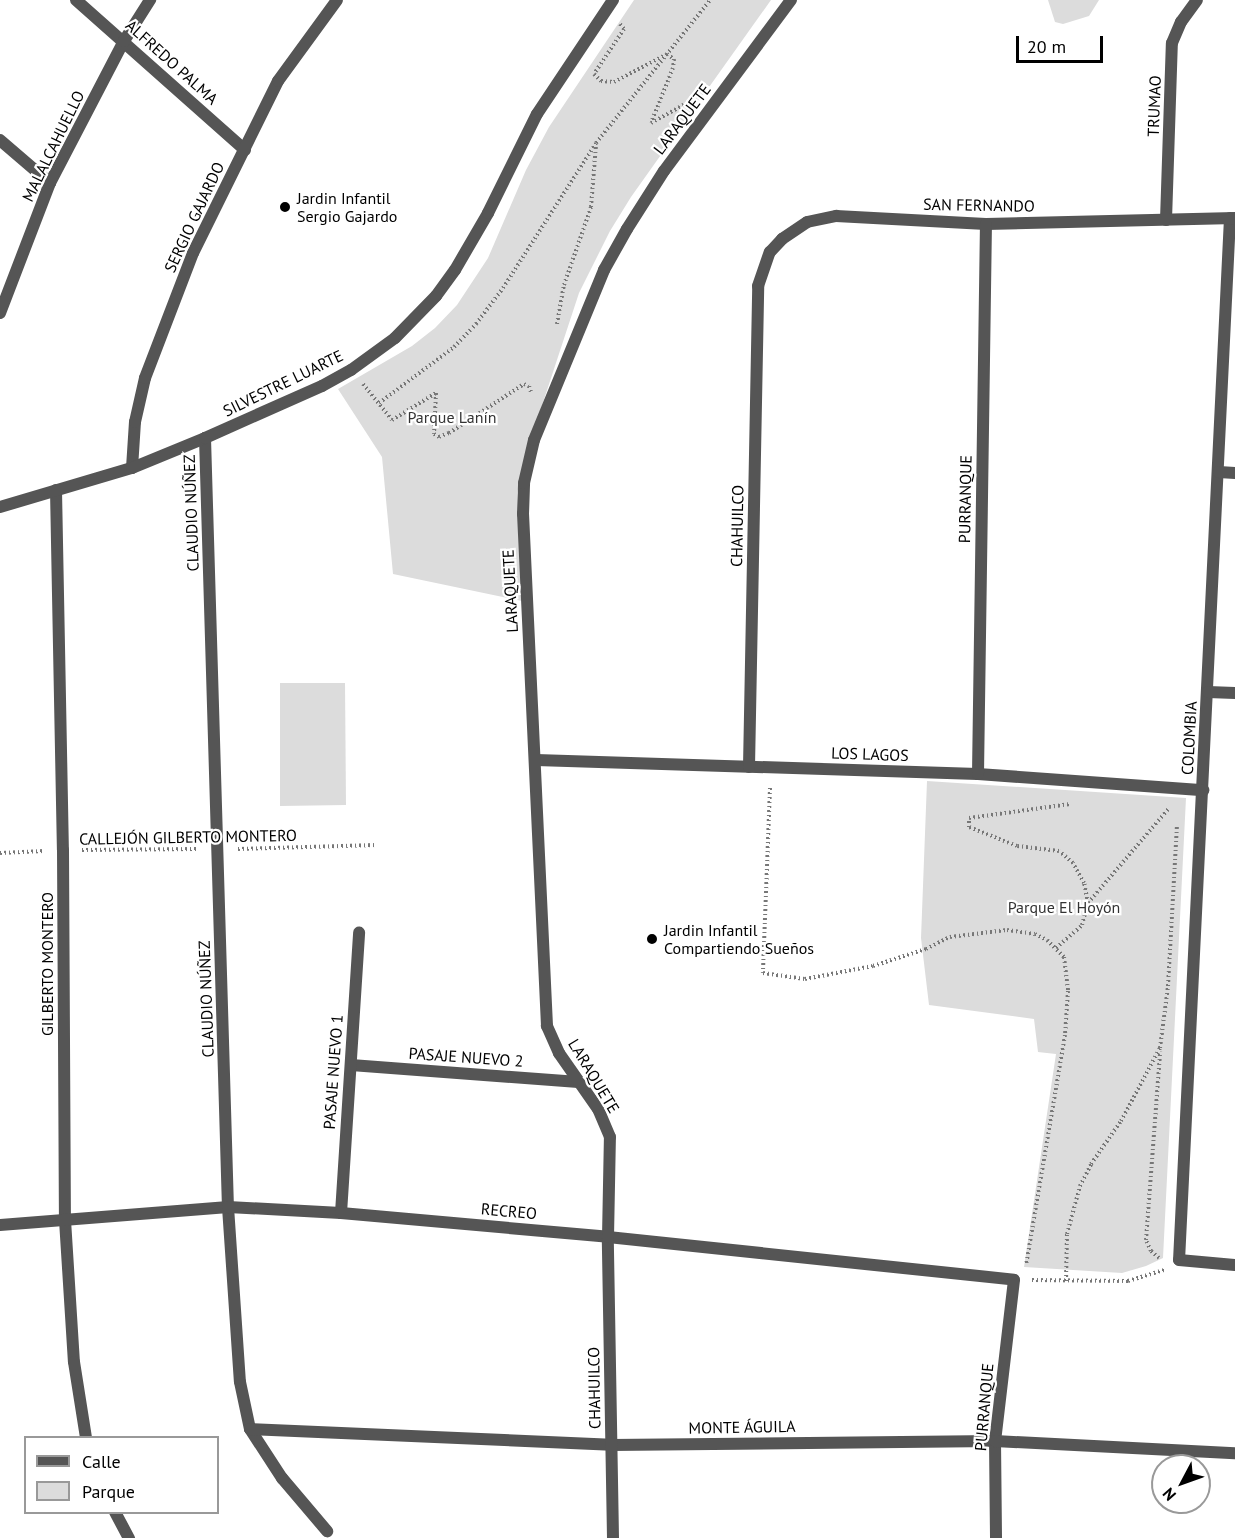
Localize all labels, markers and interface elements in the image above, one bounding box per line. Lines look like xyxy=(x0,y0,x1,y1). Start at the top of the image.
street label: ALFREDO PALMA xyxy=(122,16,222,108)
scale bar xyxy=(1019,24,1106,62)
text: 20 m xyxy=(1027,35,1066,58)
street label: TRUMAO xyxy=(1143,75,1165,137)
street label: LARAQUETE xyxy=(649,80,715,158)
street label: MALALCAHUELLO xyxy=(18,87,88,205)
street label: SERGIO GAJARDO xyxy=(160,159,228,275)
place label: Jardin Infantil Sergio Gajardo xyxy=(297,188,397,226)
street label: SAN FERNANDO xyxy=(923,194,1035,216)
marker: Jardin Infantil Sergio Gajardo xyxy=(278,200,292,214)
street label: SILVESTRE LUARTE xyxy=(220,346,346,420)
park label: Parque Lanín xyxy=(407,407,497,427)
street label: CLAUDIO NÚÑEZ xyxy=(179,454,203,572)
street label: PURRANQUE xyxy=(955,455,975,543)
street label: CHAHUILCO xyxy=(727,485,747,567)
street label: LARAQUETE xyxy=(498,549,522,633)
street label: COLOMBIA xyxy=(1177,701,1201,775)
street label: LOS LAGOS xyxy=(831,743,909,765)
street label: CALLEJÓN GILBERTO MONTERO xyxy=(79,825,297,849)
street label: GILBERTO MONTERO xyxy=(37,892,57,1036)
park label: Parque El Hoyón xyxy=(1008,897,1120,917)
place label: Jardin Infantil Compartiendo Sueños xyxy=(664,920,814,958)
marker: Jardin Infantil Compartiendo Sueños xyxy=(645,932,659,946)
street label: CLAUDIO NÚÑEZ xyxy=(194,940,218,1058)
street label: PASAJE NUEVO 1 xyxy=(319,1014,347,1130)
street label: LARAQUETE xyxy=(564,1035,624,1117)
street label: PASAJE NUEVO 2 xyxy=(408,1043,524,1071)
street label: RECREO xyxy=(480,1199,538,1223)
street label: CHAHUILCO xyxy=(584,1347,604,1429)
street label: PURRANQUE xyxy=(971,1362,997,1452)
street label: MONTE ÁGUILA xyxy=(688,1416,796,1438)
legend xyxy=(24,1436,219,1514)
text: Calle xyxy=(82,1450,121,1473)
north arrow xyxy=(1151,1454,1211,1514)
text: Parque xyxy=(82,1480,135,1503)
text: N xyxy=(1158,1484,1180,1505)

